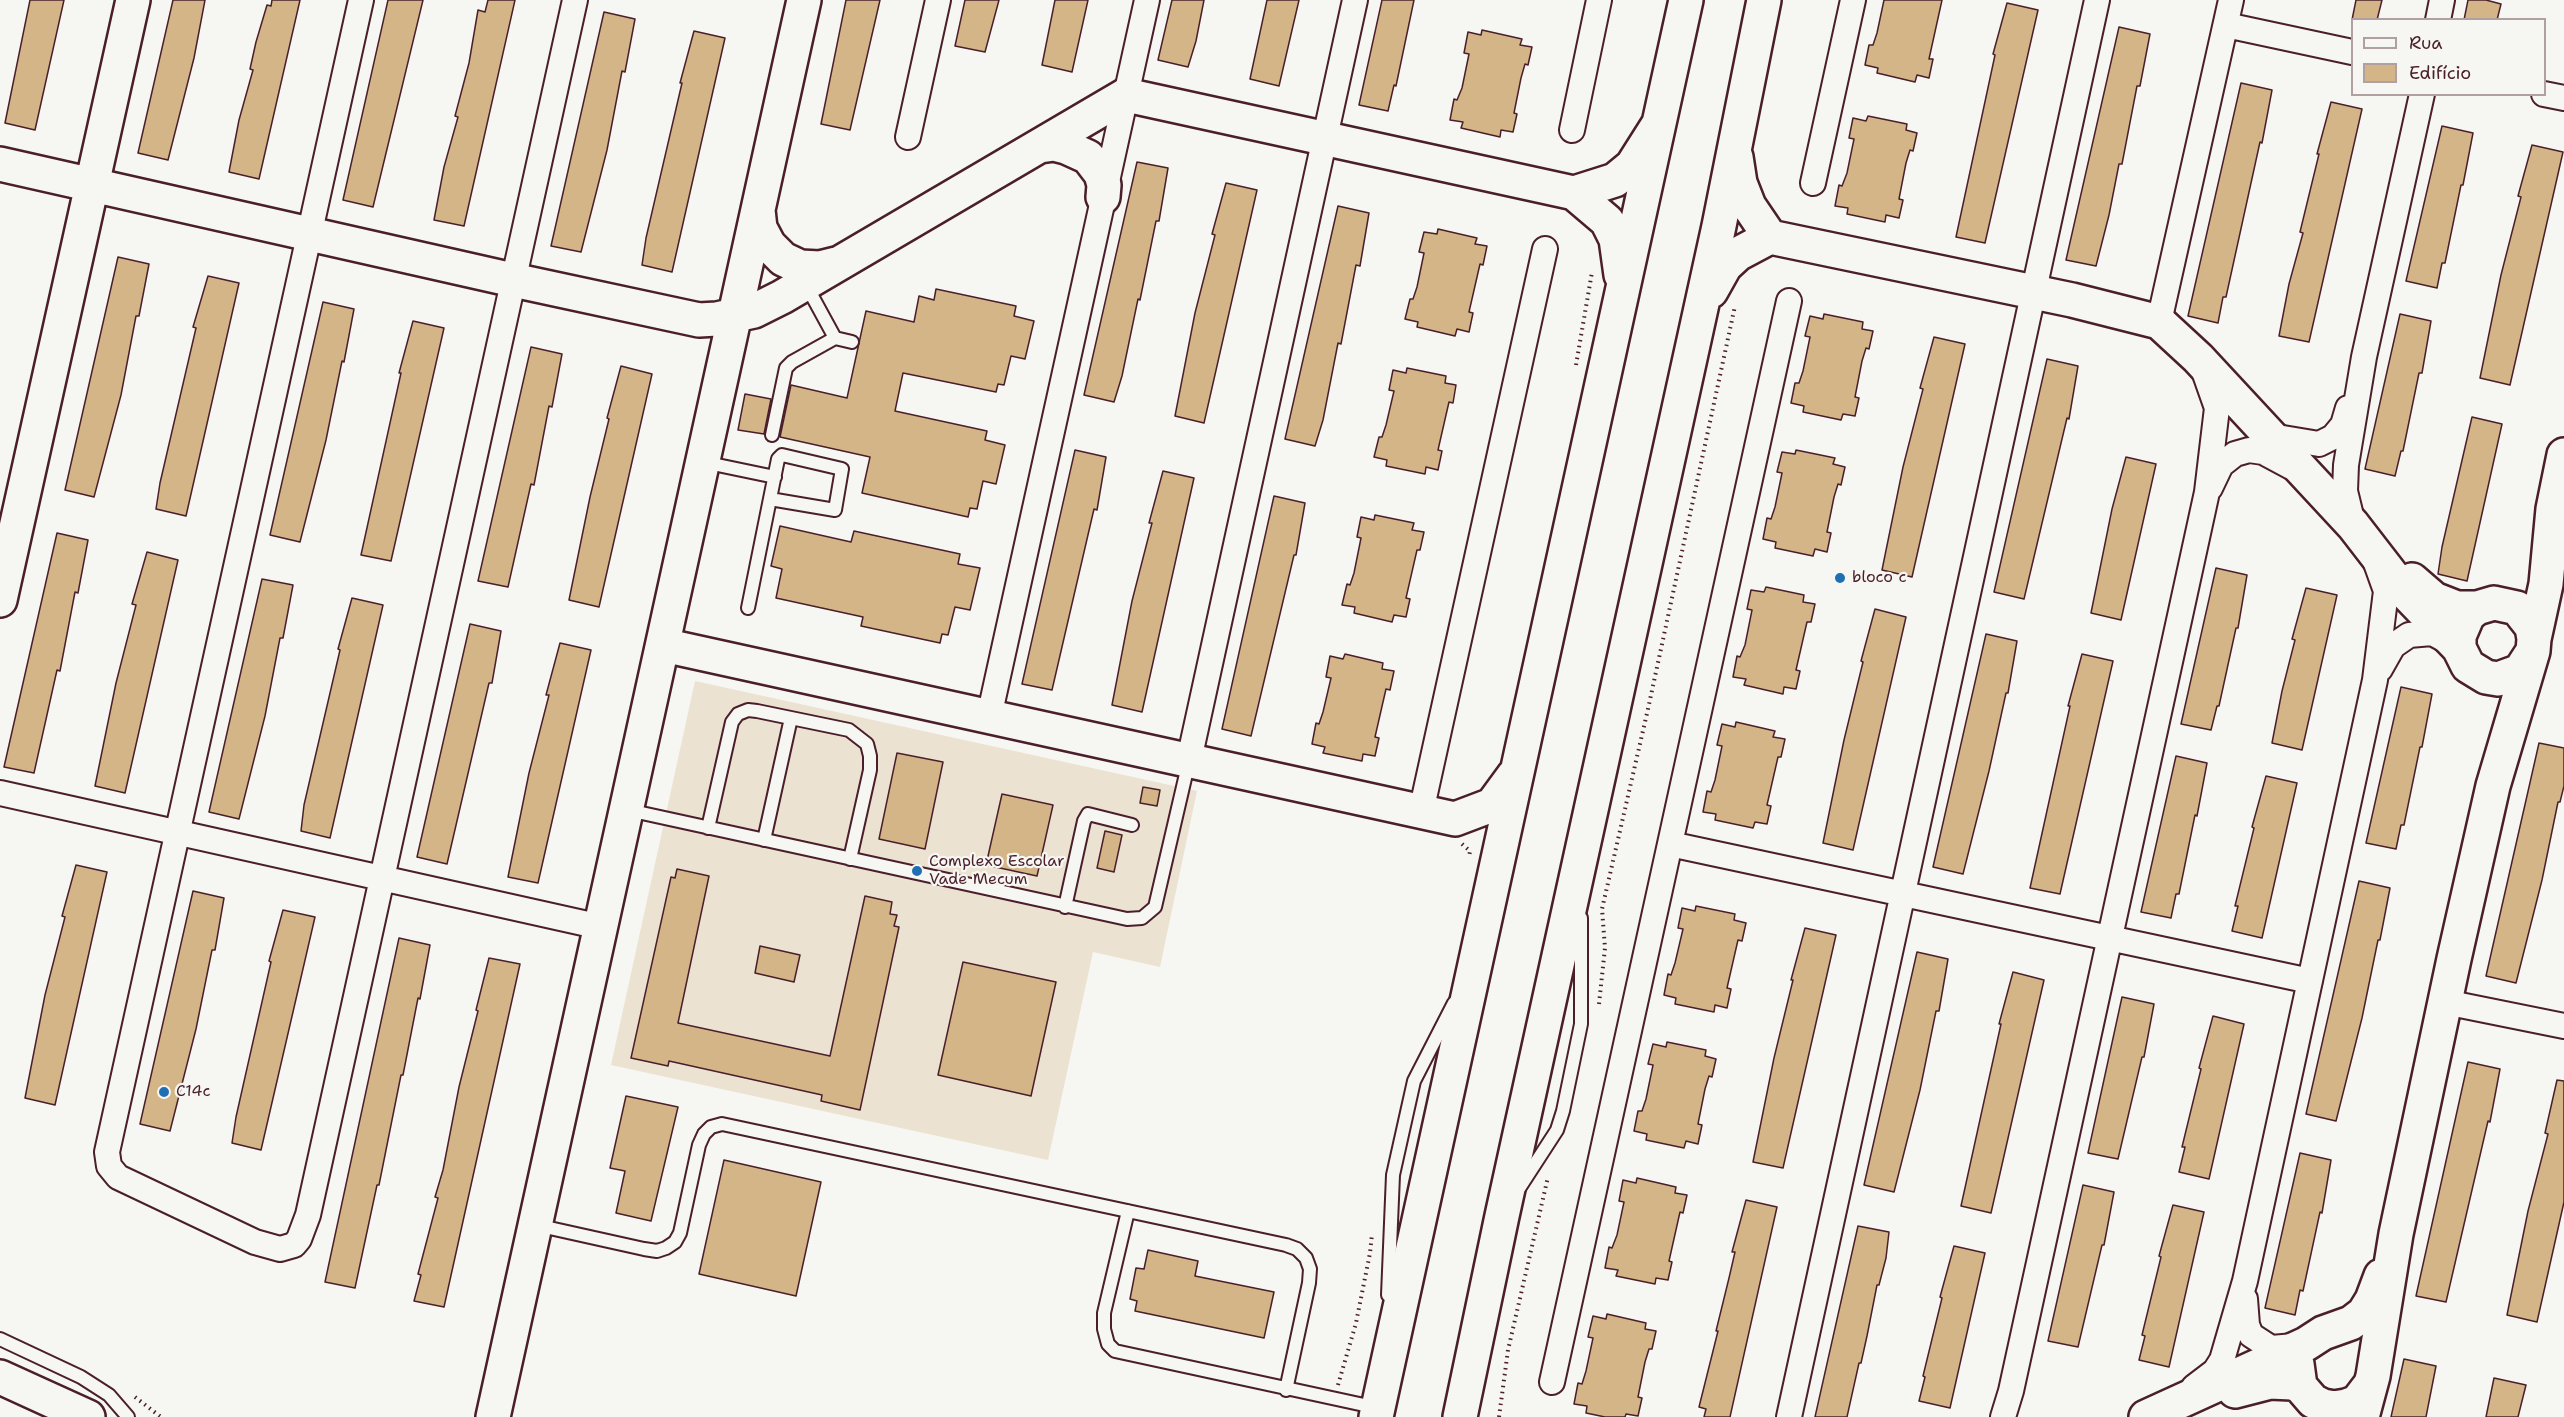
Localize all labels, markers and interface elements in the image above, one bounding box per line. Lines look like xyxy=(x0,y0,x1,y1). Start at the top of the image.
legend xyxy=(2351,18,2546,96)
text: Rua xyxy=(2409,31,2442,55)
text: Edifício xyxy=(2409,61,2471,85)
place label: bloco c xyxy=(1852,568,1907,588)
marker: bloco c xyxy=(1833,571,1847,585)
place label: Complexo Escolar Vade Mecum xyxy=(929,852,1065,890)
marker: Complexo Escolar Vade Mecum xyxy=(910,864,924,878)
place label: C14c xyxy=(176,1082,211,1102)
marker: C14c xyxy=(157,1085,171,1099)

